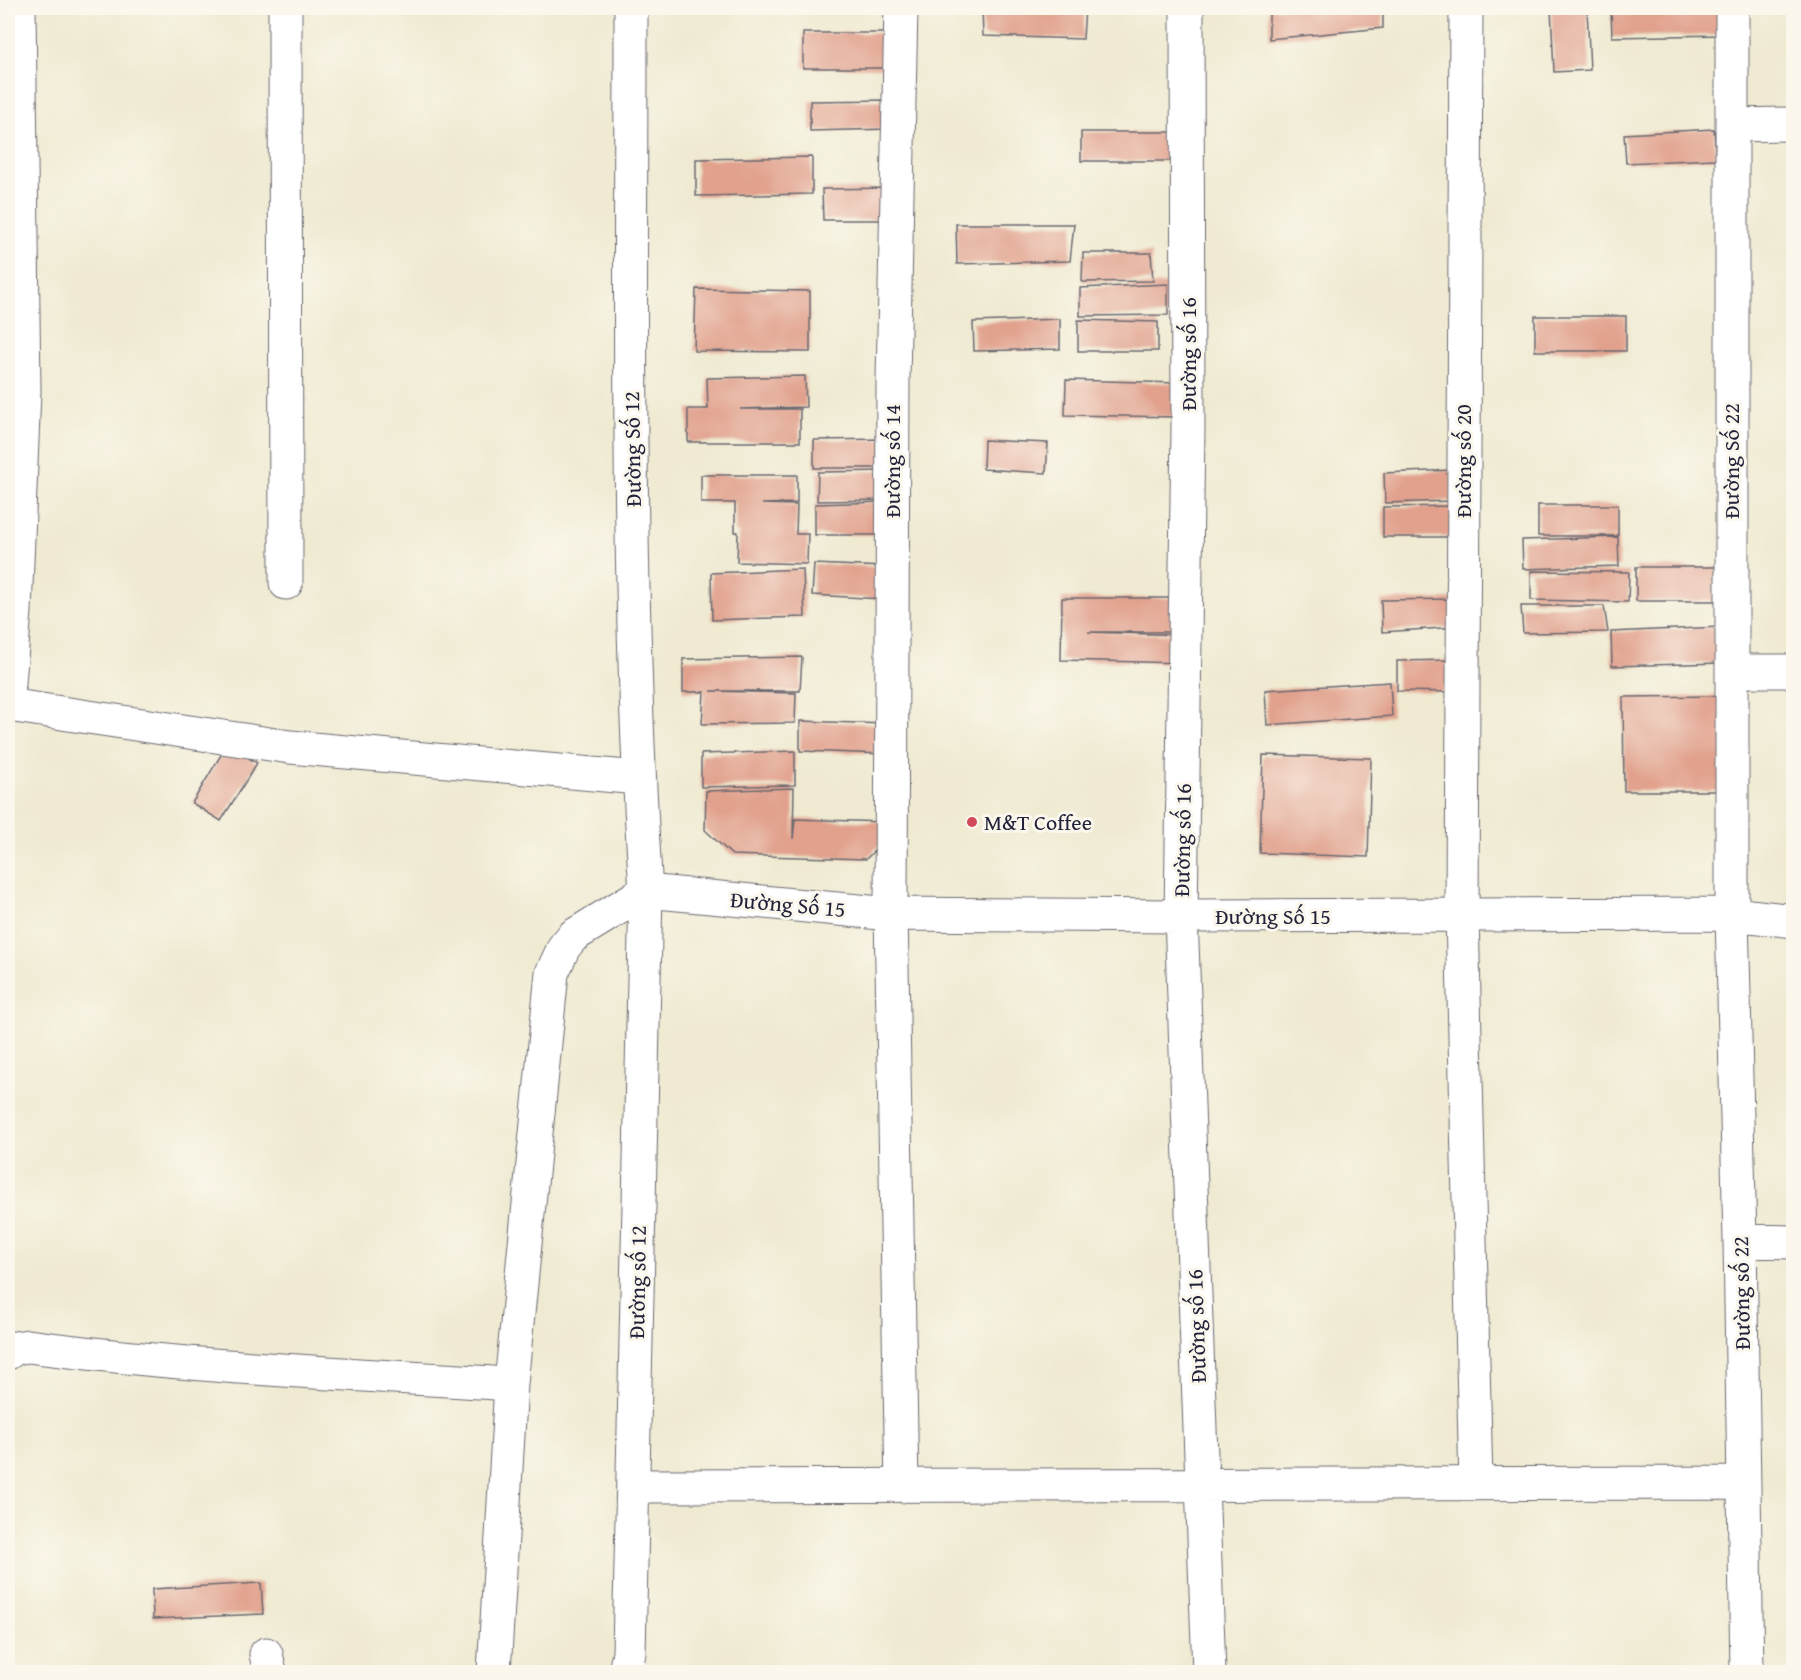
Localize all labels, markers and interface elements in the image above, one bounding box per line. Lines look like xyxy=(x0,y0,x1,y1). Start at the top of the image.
street label: Đường số 16 xyxy=(1172,297,1204,411)
street label: Đường Số 12 xyxy=(615,391,649,507)
street label: Đường Số 22 xyxy=(1715,403,1747,519)
street label: Đường số 14 xyxy=(876,404,908,518)
street label: Đường số 20 xyxy=(1447,404,1479,518)
street label: Đường số 16 xyxy=(1165,783,1199,897)
place label: M&T Coffee xyxy=(984,806,1092,838)
marker: M&T Coffee xyxy=(965,815,979,829)
street label: Đường Số 15 xyxy=(729,883,847,925)
street label: Đường Số 15 xyxy=(1215,900,1331,932)
street label: Đường số 12 xyxy=(620,1225,654,1339)
street label: Đường số 22 xyxy=(1724,1236,1758,1350)
street label: Đường số 16 xyxy=(1178,1269,1214,1383)

